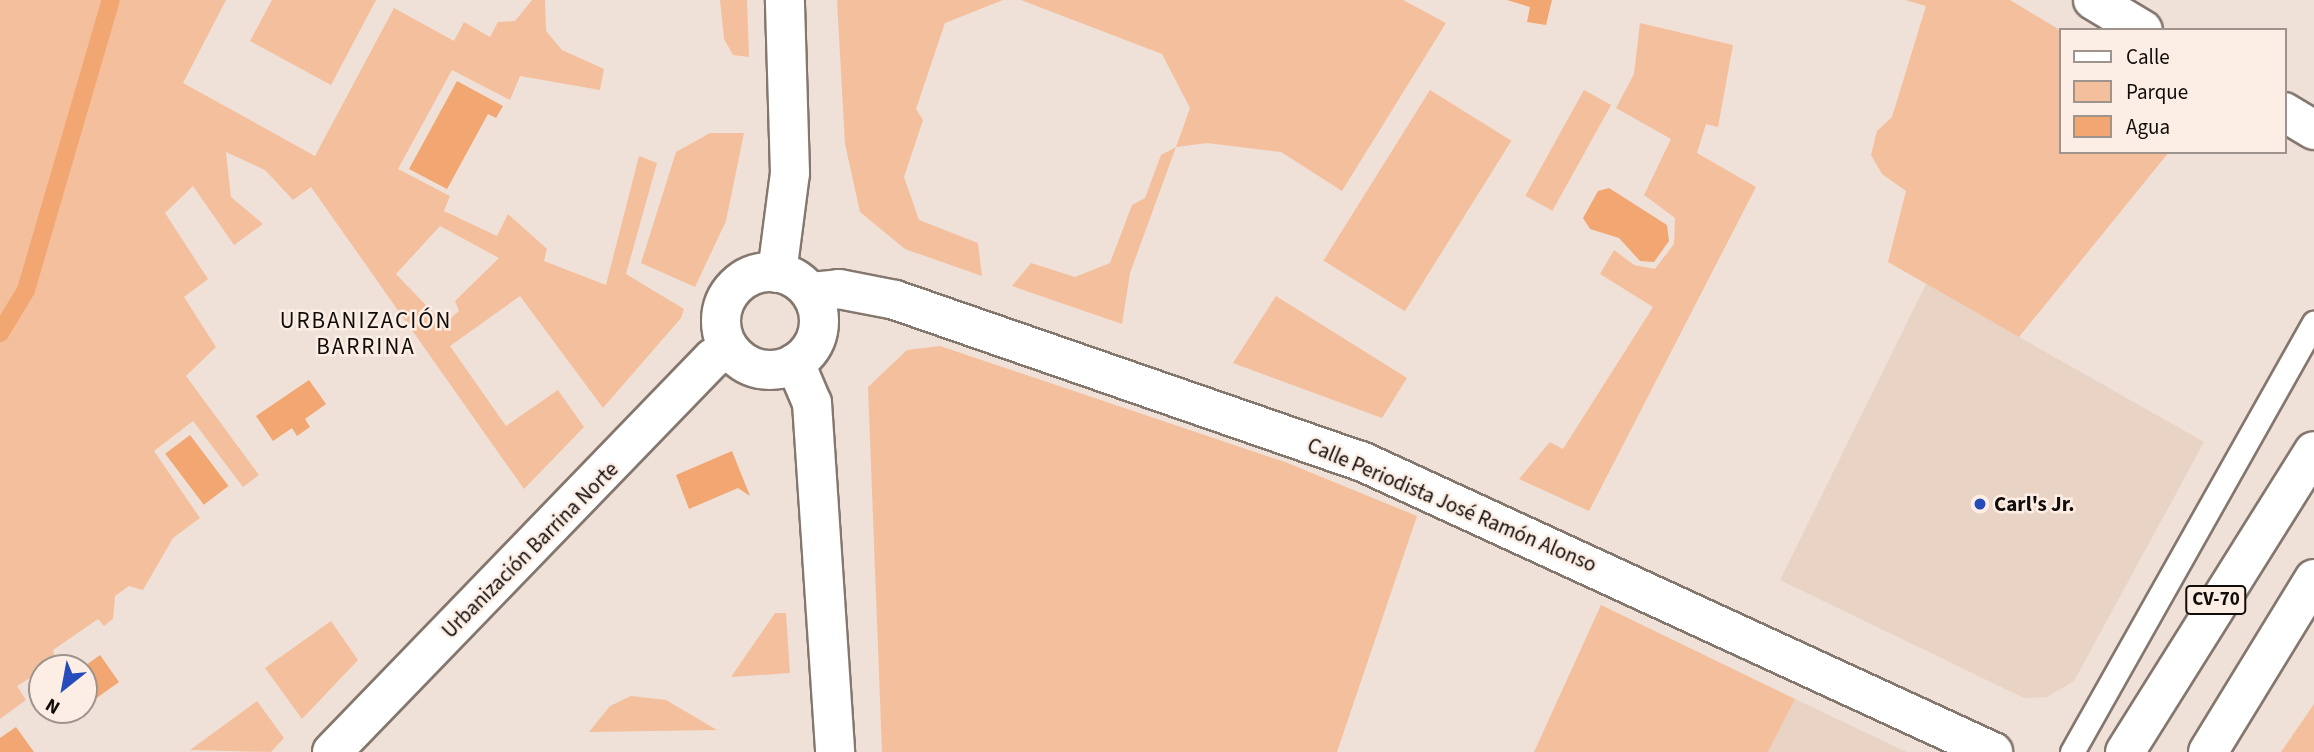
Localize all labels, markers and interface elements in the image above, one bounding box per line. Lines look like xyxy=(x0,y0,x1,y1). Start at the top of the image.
legend xyxy=(2058,28,2286,154)
text: Calle xyxy=(2126,42,2170,72)
text: Parque xyxy=(2126,77,2188,107)
text: Agua xyxy=(2126,112,2170,142)
district label: URBANIZACIÓN BARRINA xyxy=(281,307,451,361)
street label: Calle Periodista José Ramón Alonso xyxy=(1304,433,1600,577)
street label: Urbanización Barrina Norte xyxy=(437,457,623,643)
place label: Carl's Jr. xyxy=(1994,491,2075,517)
marker: Carl's Jr. xyxy=(1972,496,1988,512)
road number: CV-70 xyxy=(2184,584,2248,615)
north arrow xyxy=(28,654,98,724)
text: N xyxy=(41,691,65,721)

